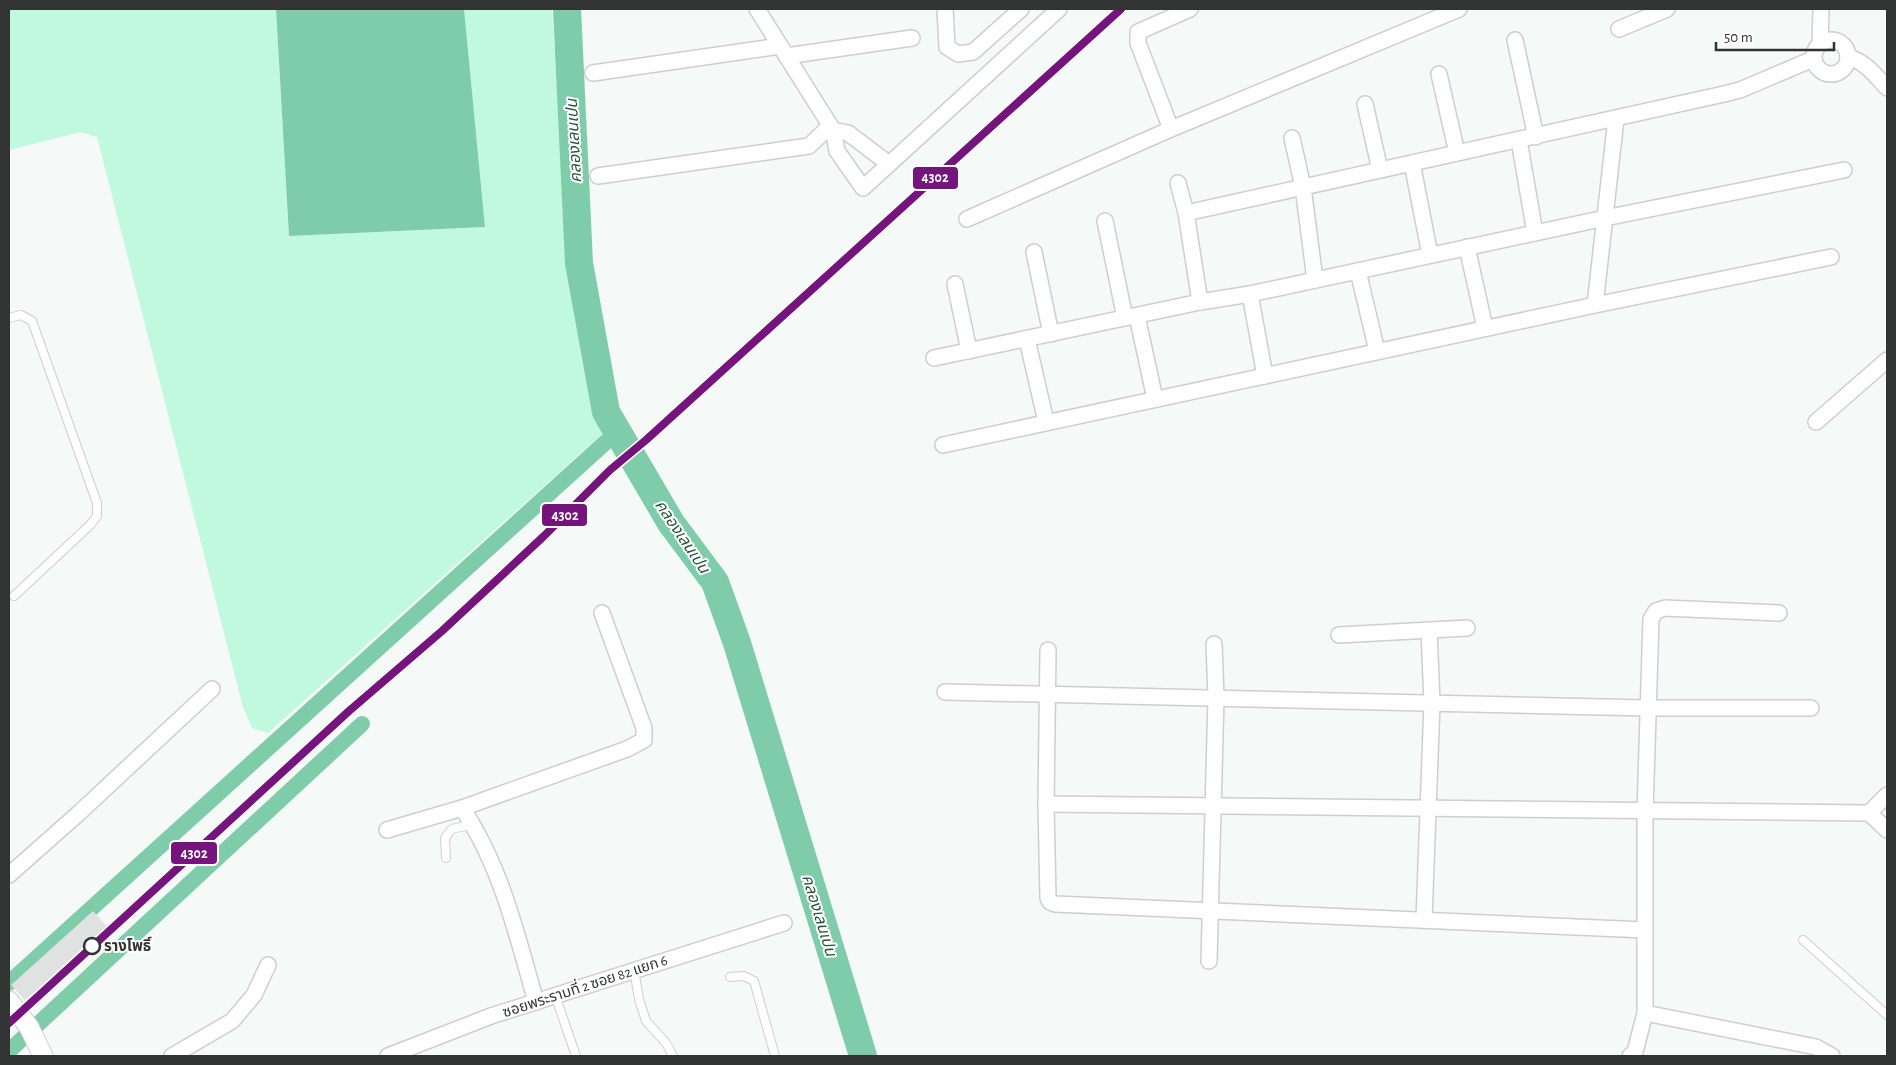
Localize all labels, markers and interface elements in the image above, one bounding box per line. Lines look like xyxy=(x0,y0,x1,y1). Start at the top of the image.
scale bar xyxy=(1716,20,1834,52)
text: 50 m xyxy=(1724,30,1753,45)
water label: คลองเลนเปน xyxy=(564,97,584,183)
line badge: 4302 xyxy=(912,166,959,190)
text: 4302 xyxy=(922,171,949,185)
water label: คลองเลนเปน xyxy=(652,497,713,577)
line badge: 4302 xyxy=(541,503,588,527)
text: 4302 xyxy=(552,509,579,523)
line badge: 4302 xyxy=(170,841,218,865)
text: 4302 xyxy=(181,847,208,861)
water label: คลองเลนเปน xyxy=(799,873,839,959)
place label: รางโพธิ์ xyxy=(104,936,152,954)
marker: รางโพธิ์ xyxy=(83,937,101,955)
street label: ซอยพระรามที่ 2 ซอย 82 แยก 6 xyxy=(500,949,669,1020)

